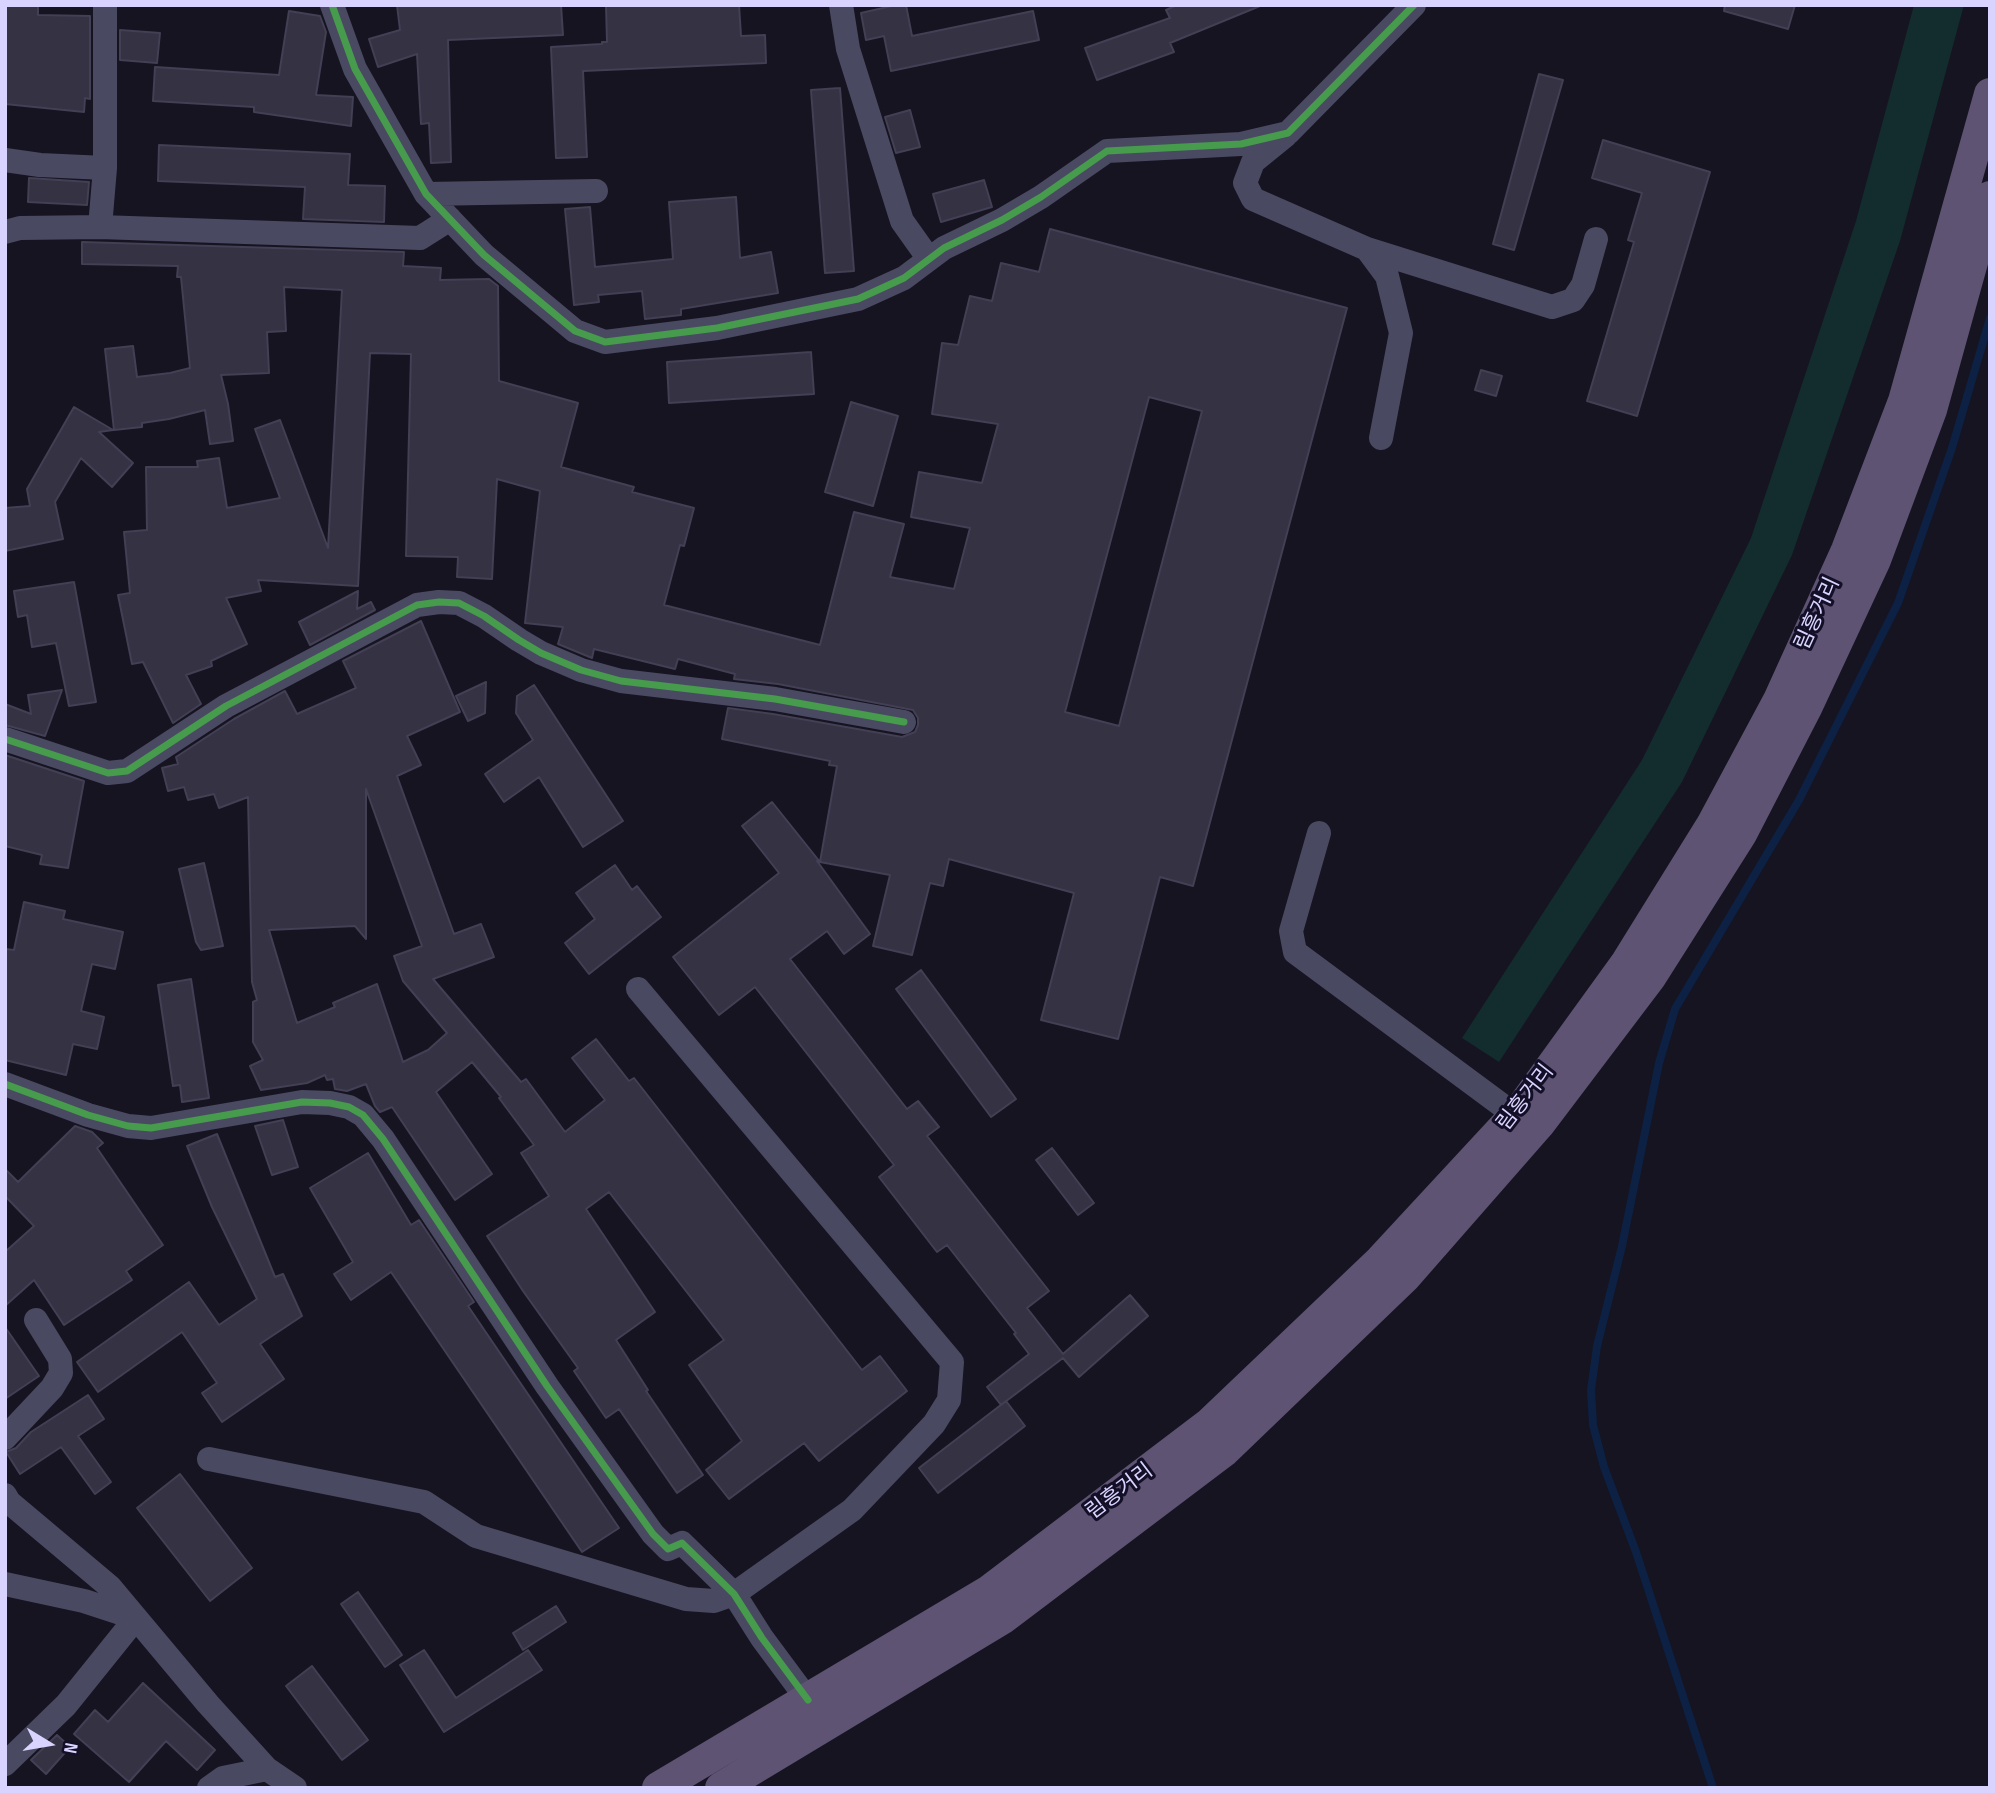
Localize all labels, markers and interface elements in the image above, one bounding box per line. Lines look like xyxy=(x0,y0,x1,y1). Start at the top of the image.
street label: 림흥거리 xyxy=(1790,574,1846,654)
street label: 림흥거리 xyxy=(1492,1060,1560,1136)
street label: 림흥거리 xyxy=(1082,1459,1158,1525)
north arrow xyxy=(14,1709,84,1779)
text: N xyxy=(58,1741,82,1755)

